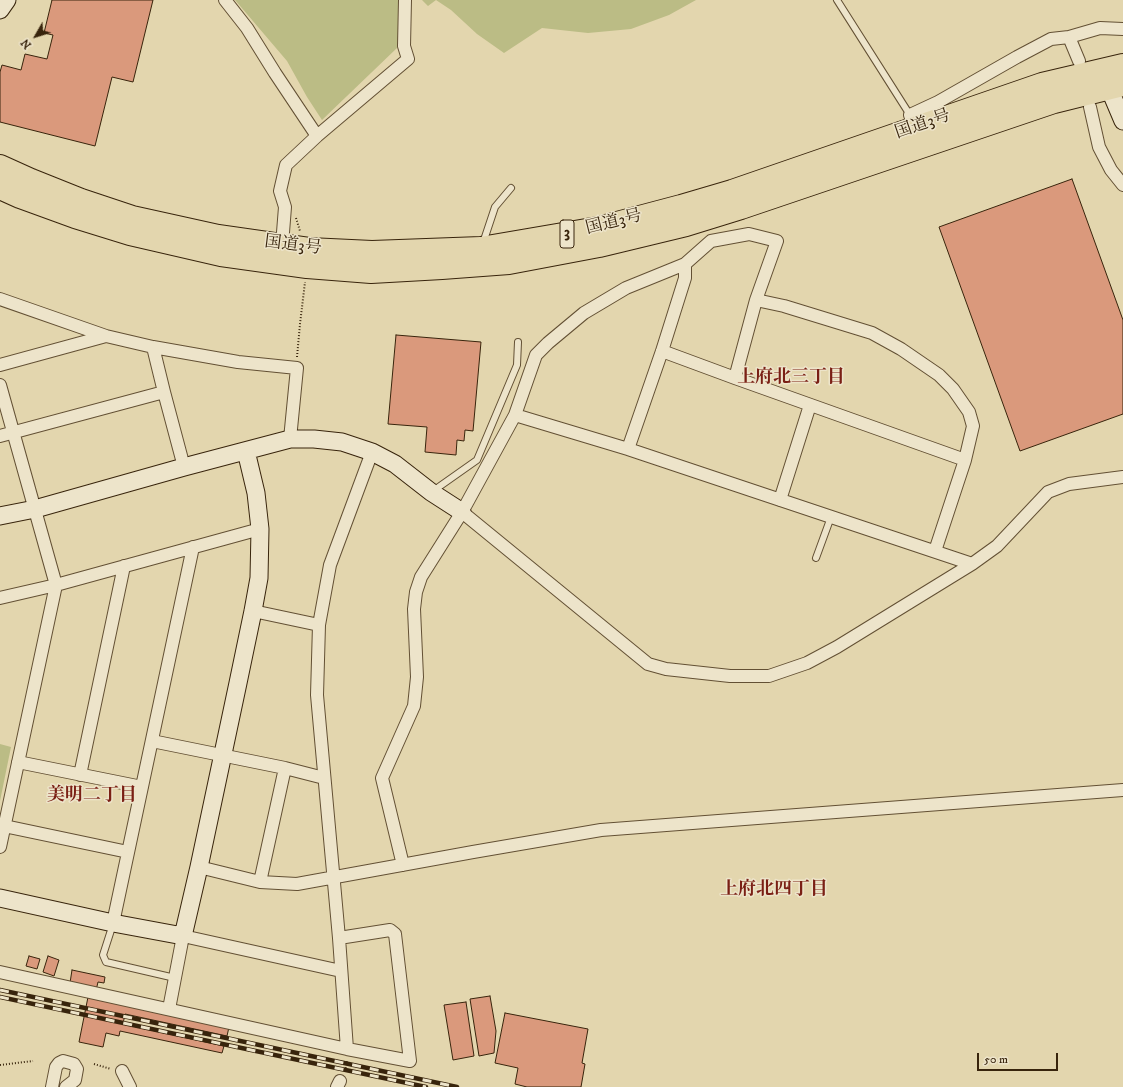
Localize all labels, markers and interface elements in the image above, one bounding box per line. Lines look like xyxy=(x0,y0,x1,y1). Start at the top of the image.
north arrow xyxy=(16,16,56,56)
text: N xyxy=(18,36,35,51)
street label: 国道3号 xyxy=(893,106,953,144)
street label: 国道3号 xyxy=(584,206,644,240)
road number: 3 xyxy=(560,220,574,248)
street label: 国道3号 xyxy=(263,232,323,260)
district label: 上府北三丁目 xyxy=(737,367,845,389)
district label: 美明二丁目 xyxy=(47,785,137,807)
district label: 上府北四丁目 xyxy=(720,879,828,901)
scale bar xyxy=(979,1045,1060,1071)
text: 50 m xyxy=(984,1052,1008,1067)

